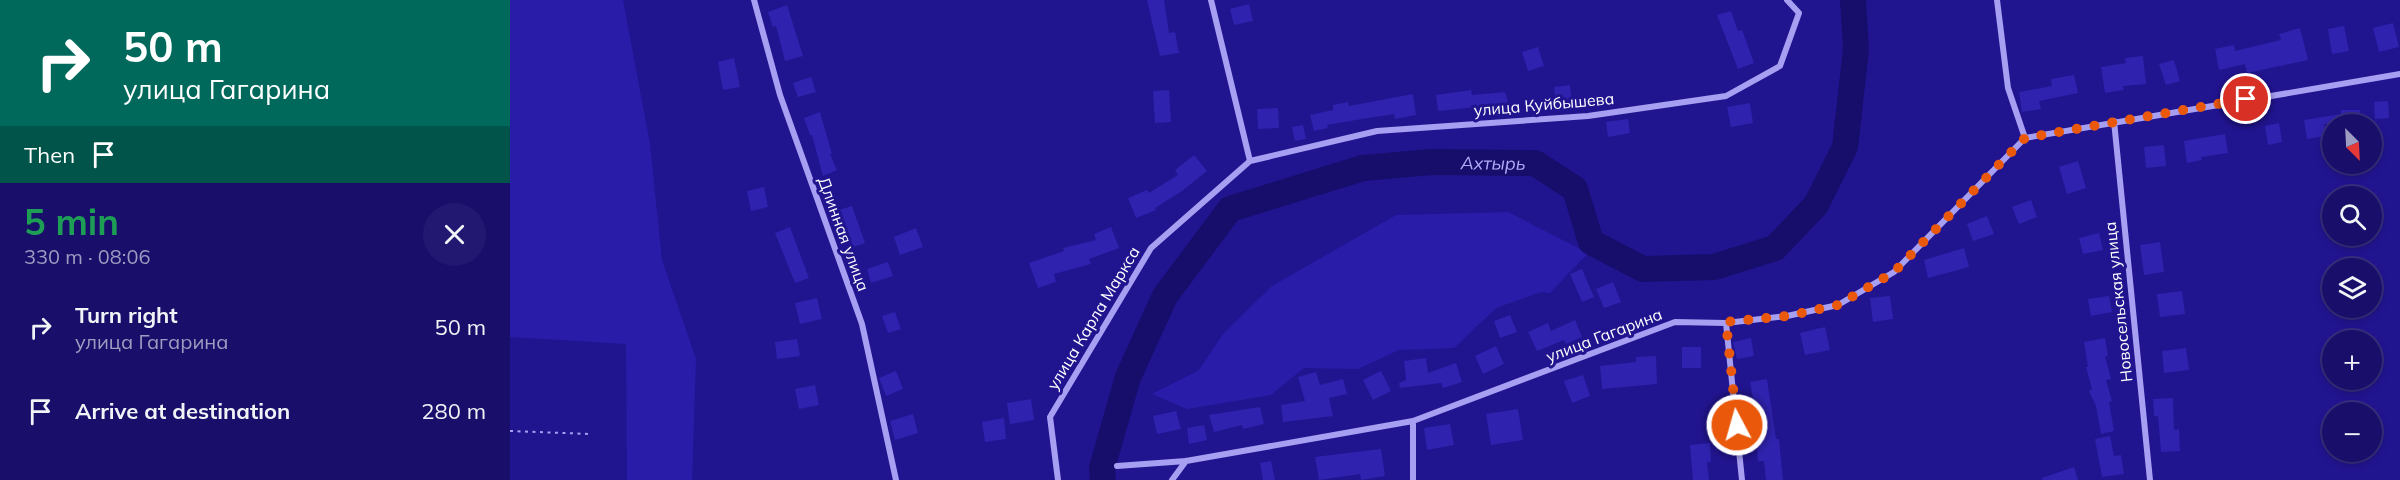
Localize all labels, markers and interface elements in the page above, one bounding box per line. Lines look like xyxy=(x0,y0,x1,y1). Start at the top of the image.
text: 50 m xyxy=(123,20,223,73)
icon: right xyxy=(24,24,102,102)
text: улица Гагарина xyxy=(123,72,330,106)
pin xyxy=(2220,73,2271,124)
icon: arrive xyxy=(2229,82,2262,115)
street label: улица Куйбышева xyxy=(1473,88,1615,120)
north arrow xyxy=(2322,114,2382,174)
map controls xyxy=(2322,114,2382,462)
icon: arrive xyxy=(87,138,120,171)
text: Then xyxy=(24,141,75,169)
water label: Ахтырь xyxy=(1460,151,1526,174)
street label: Длинная улица xyxy=(814,174,874,294)
button: search xyxy=(2322,186,2382,246)
text: 5 min xyxy=(24,199,119,244)
button: close xyxy=(423,203,486,266)
street label: Новосельская улица xyxy=(2100,221,2136,383)
street label: улица Карла Маркса xyxy=(1042,243,1144,393)
text: 330 m · 08:06 xyxy=(24,244,150,269)
button: layers xyxy=(2322,258,2382,318)
text: Turn right xyxy=(75,301,178,329)
street label: улица Гагарина xyxy=(1543,304,1665,366)
icon: right xyxy=(24,311,57,344)
text: 50 m xyxy=(435,313,486,341)
text: улица Гагарина xyxy=(75,329,228,354)
button: + xyxy=(2322,330,2382,390)
position arrow xyxy=(1705,393,1769,457)
icon: arrive xyxy=(24,395,57,428)
text: Arrive at destination xyxy=(75,397,290,425)
text: 280 m xyxy=(421,397,486,425)
button: − xyxy=(2322,402,2382,462)

